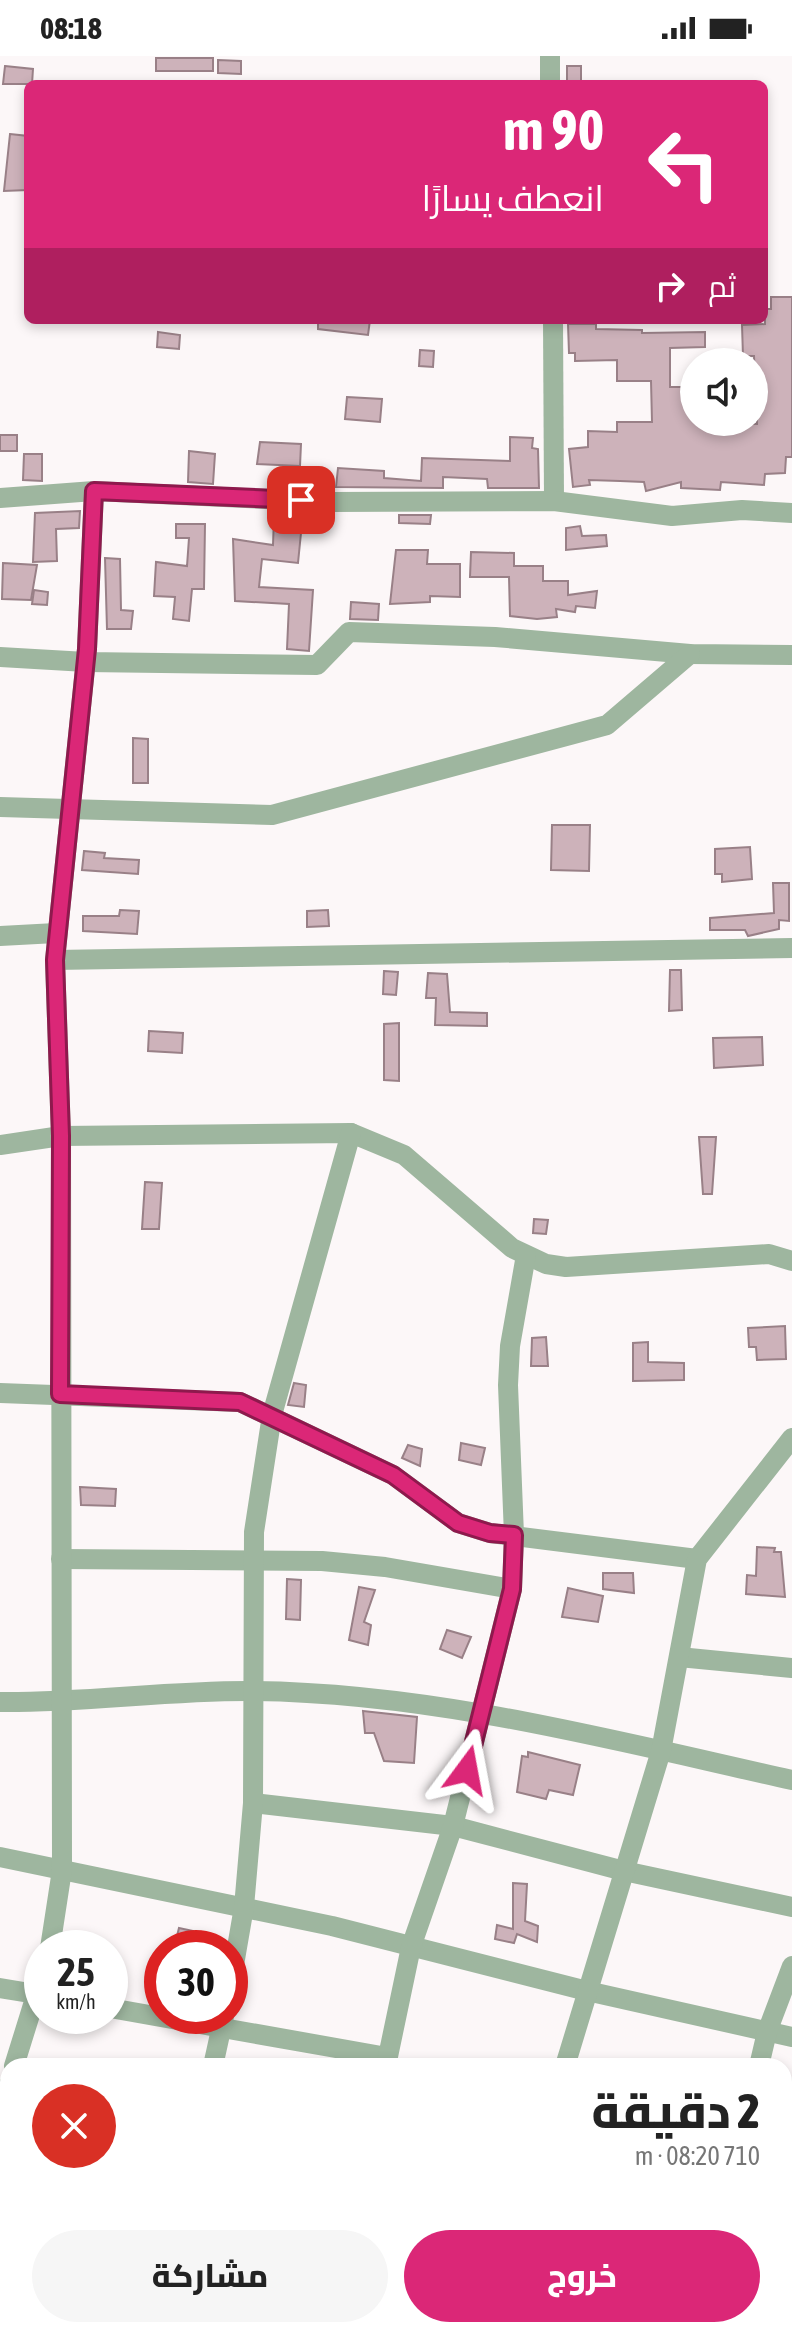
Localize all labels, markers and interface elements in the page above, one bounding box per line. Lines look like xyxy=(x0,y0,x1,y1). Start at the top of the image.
text: 08:18 xyxy=(40,11,102,45)
text: 90 m xyxy=(503,98,604,162)
icon: left xyxy=(632,112,736,216)
text: انعطف يسارًا xyxy=(422,177,604,219)
icon: right xyxy=(648,264,692,308)
text: ثم xyxy=(708,269,736,303)
map controls xyxy=(680,348,768,436)
button: sound xyxy=(680,348,768,436)
pin xyxy=(267,466,335,534)
icon: arrive xyxy=(279,478,323,522)
position arrow xyxy=(425,1728,509,1812)
speed limit sign: 30 xyxy=(144,1930,248,2034)
text: 25 xyxy=(57,1949,95,1994)
text: km/h xyxy=(56,1990,96,2013)
text: 2 دقيقة xyxy=(591,2083,760,2138)
button: close xyxy=(32,2084,116,2168)
text: 710 m · 08:20 xyxy=(635,2141,760,2171)
button: مشاركة xyxy=(32,2230,388,2322)
button: خروج xyxy=(404,2230,760,2322)

